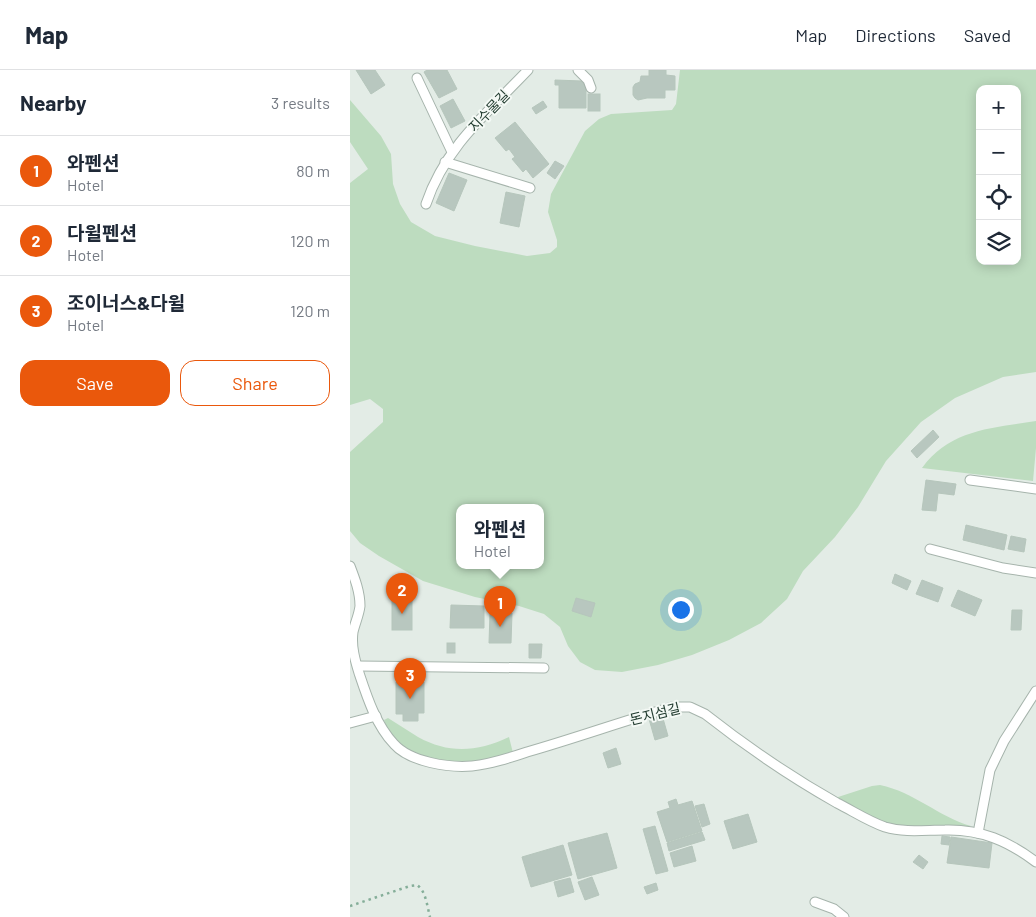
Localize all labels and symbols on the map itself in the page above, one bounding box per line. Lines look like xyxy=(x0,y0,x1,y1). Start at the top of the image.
street label: 지수물길 xyxy=(465,86,513,135)
pin: 2 xyxy=(386,573,418,614)
pin: 1 xyxy=(484,586,516,627)
your location xyxy=(668,597,694,623)
pin: 3 xyxy=(394,658,426,699)
street label: 돈지섬길 xyxy=(628,699,682,728)

